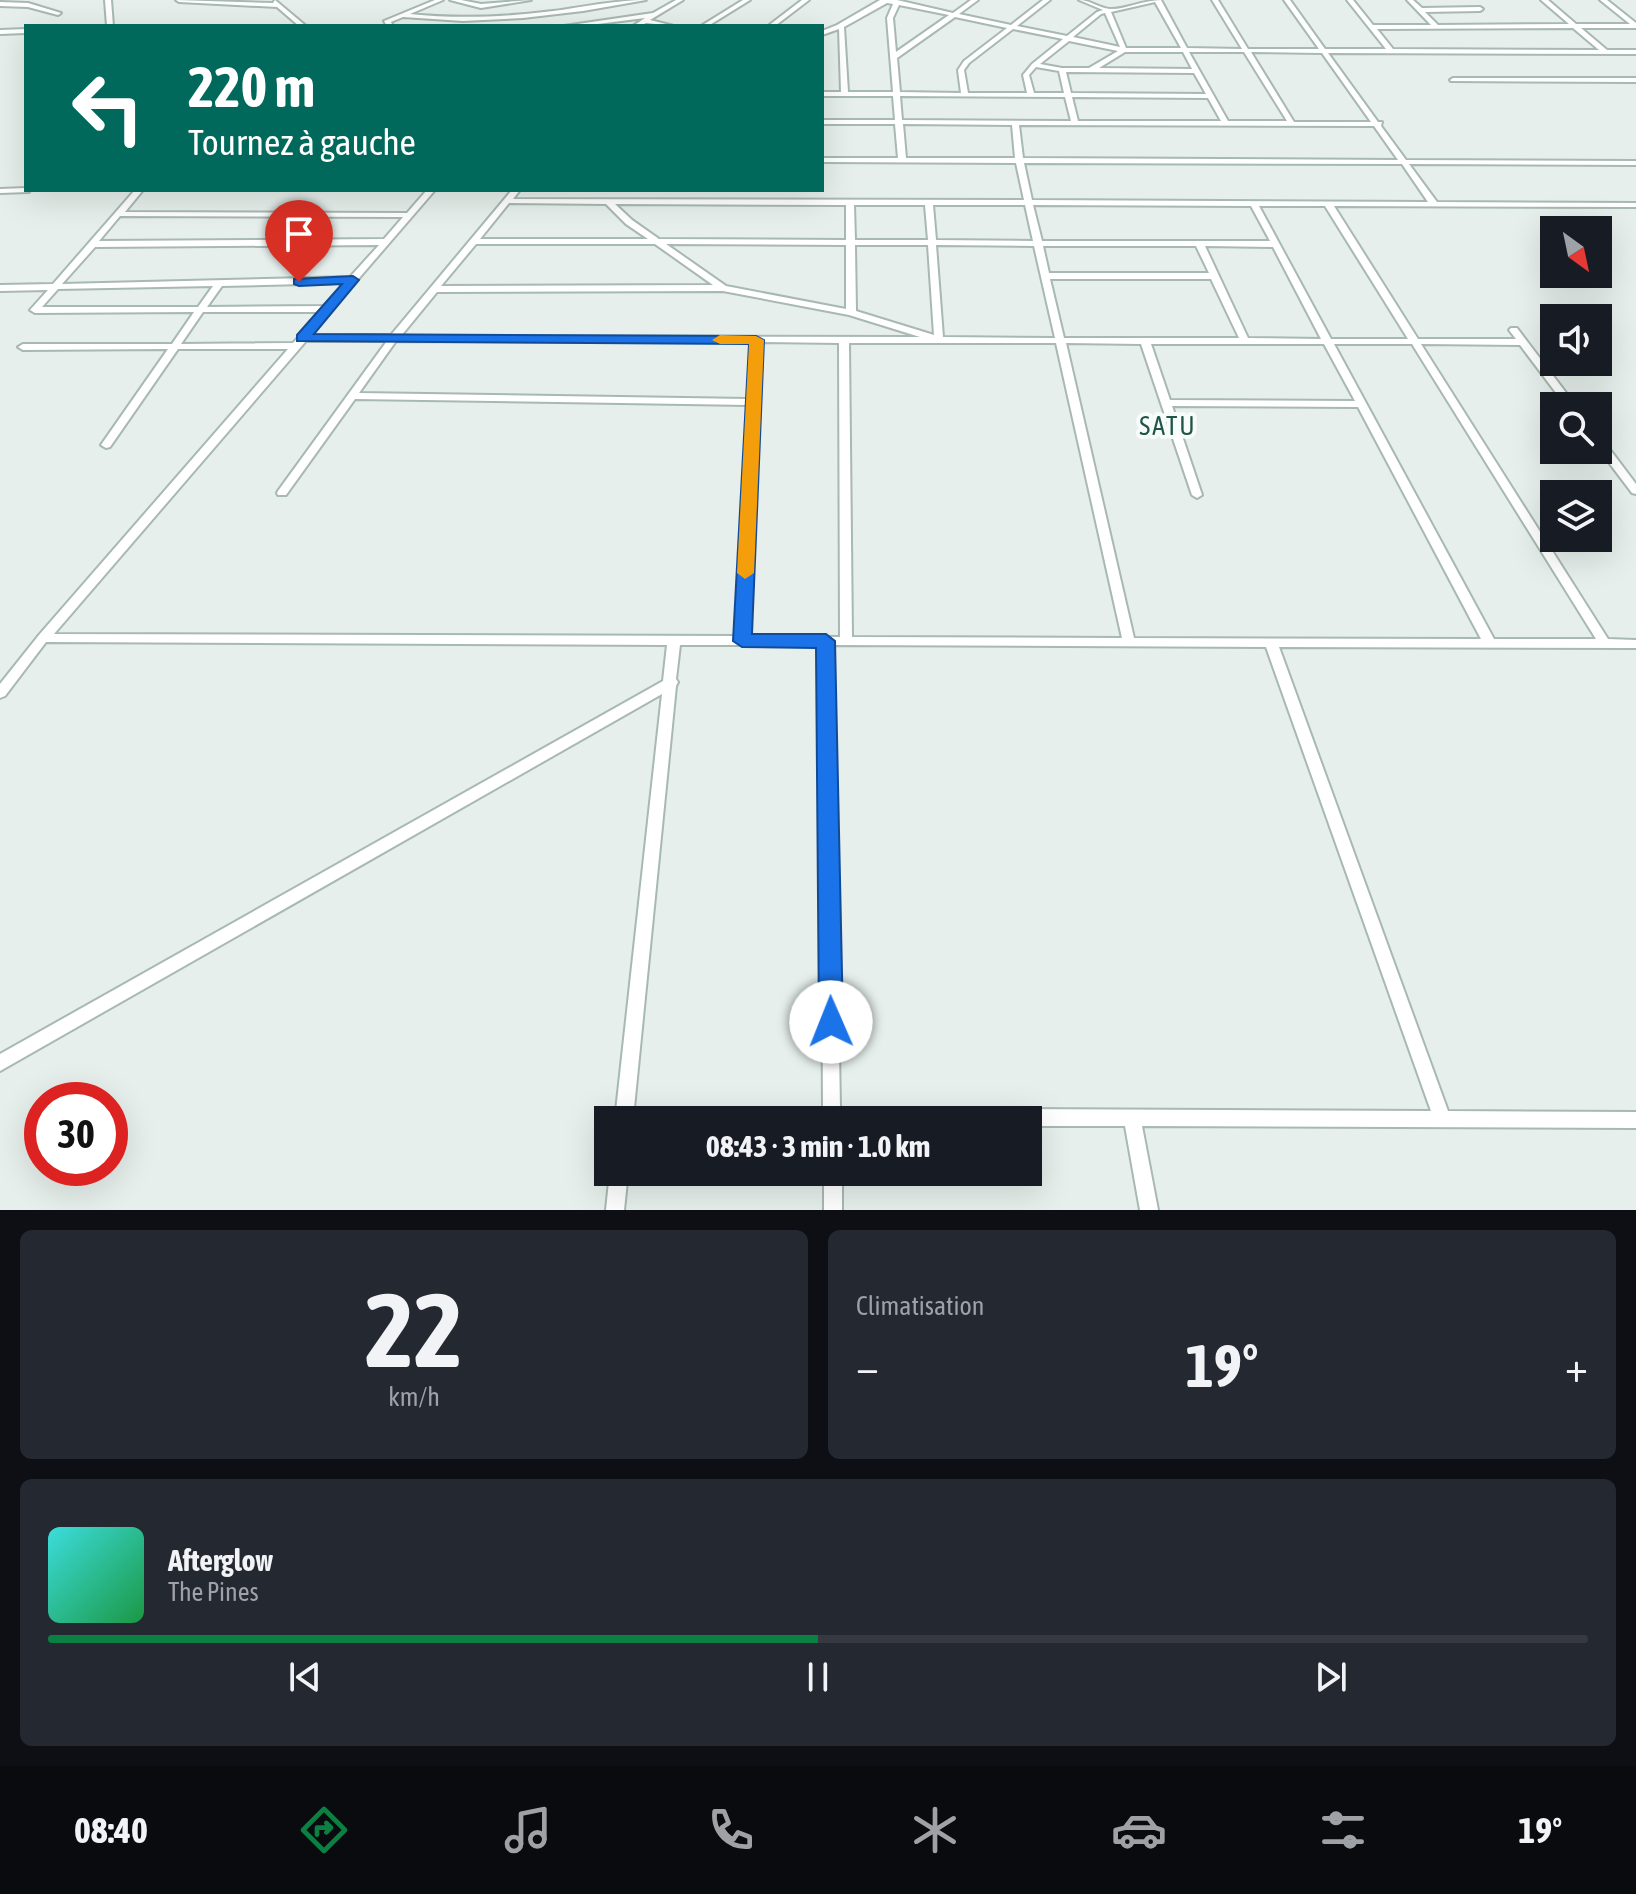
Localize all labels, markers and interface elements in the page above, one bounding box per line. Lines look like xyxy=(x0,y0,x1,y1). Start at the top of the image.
text: 220 m xyxy=(188,55,315,119)
icon: left xyxy=(56,56,160,160)
text: Tournez à gauche xyxy=(188,121,416,163)
pin xyxy=(265,200,333,282)
icon: arrive xyxy=(277,212,321,256)
north arrow xyxy=(1540,216,1612,288)
map controls xyxy=(1540,216,1612,552)
button: sound xyxy=(1540,304,1612,376)
button: search xyxy=(1540,392,1612,464)
district label: SATU xyxy=(1139,411,1197,441)
button: layers xyxy=(1540,480,1612,552)
position arrow xyxy=(789,980,873,1064)
speed limit sign: 30 xyxy=(24,1082,128,1186)
text: 08:43 · 3 min · 1.0 km xyxy=(706,1129,930,1163)
text: 22 xyxy=(365,1270,463,1389)
text: Climatisation xyxy=(856,1291,984,1321)
text: 19° xyxy=(1186,1331,1258,1400)
text: − xyxy=(856,1341,879,1391)
text: + xyxy=(1565,1341,1588,1391)
text: km/h xyxy=(388,1382,440,1412)
text: Afterglow xyxy=(168,1543,273,1577)
text: The Pines xyxy=(168,1577,259,1607)
icon: previous xyxy=(283,1655,327,1699)
icon: pause xyxy=(796,1655,840,1699)
icon: next xyxy=(1309,1655,1353,1699)
icon: directions xyxy=(296,1802,352,1858)
icon: music xyxy=(500,1802,556,1858)
icon: phone xyxy=(703,1802,759,1858)
icon: climate xyxy=(907,1802,963,1858)
icon: car xyxy=(1111,1802,1167,1858)
icon: filters xyxy=(1315,1802,1371,1858)
text: 08:40 xyxy=(74,1809,148,1851)
text: 19° xyxy=(1518,1809,1562,1851)

